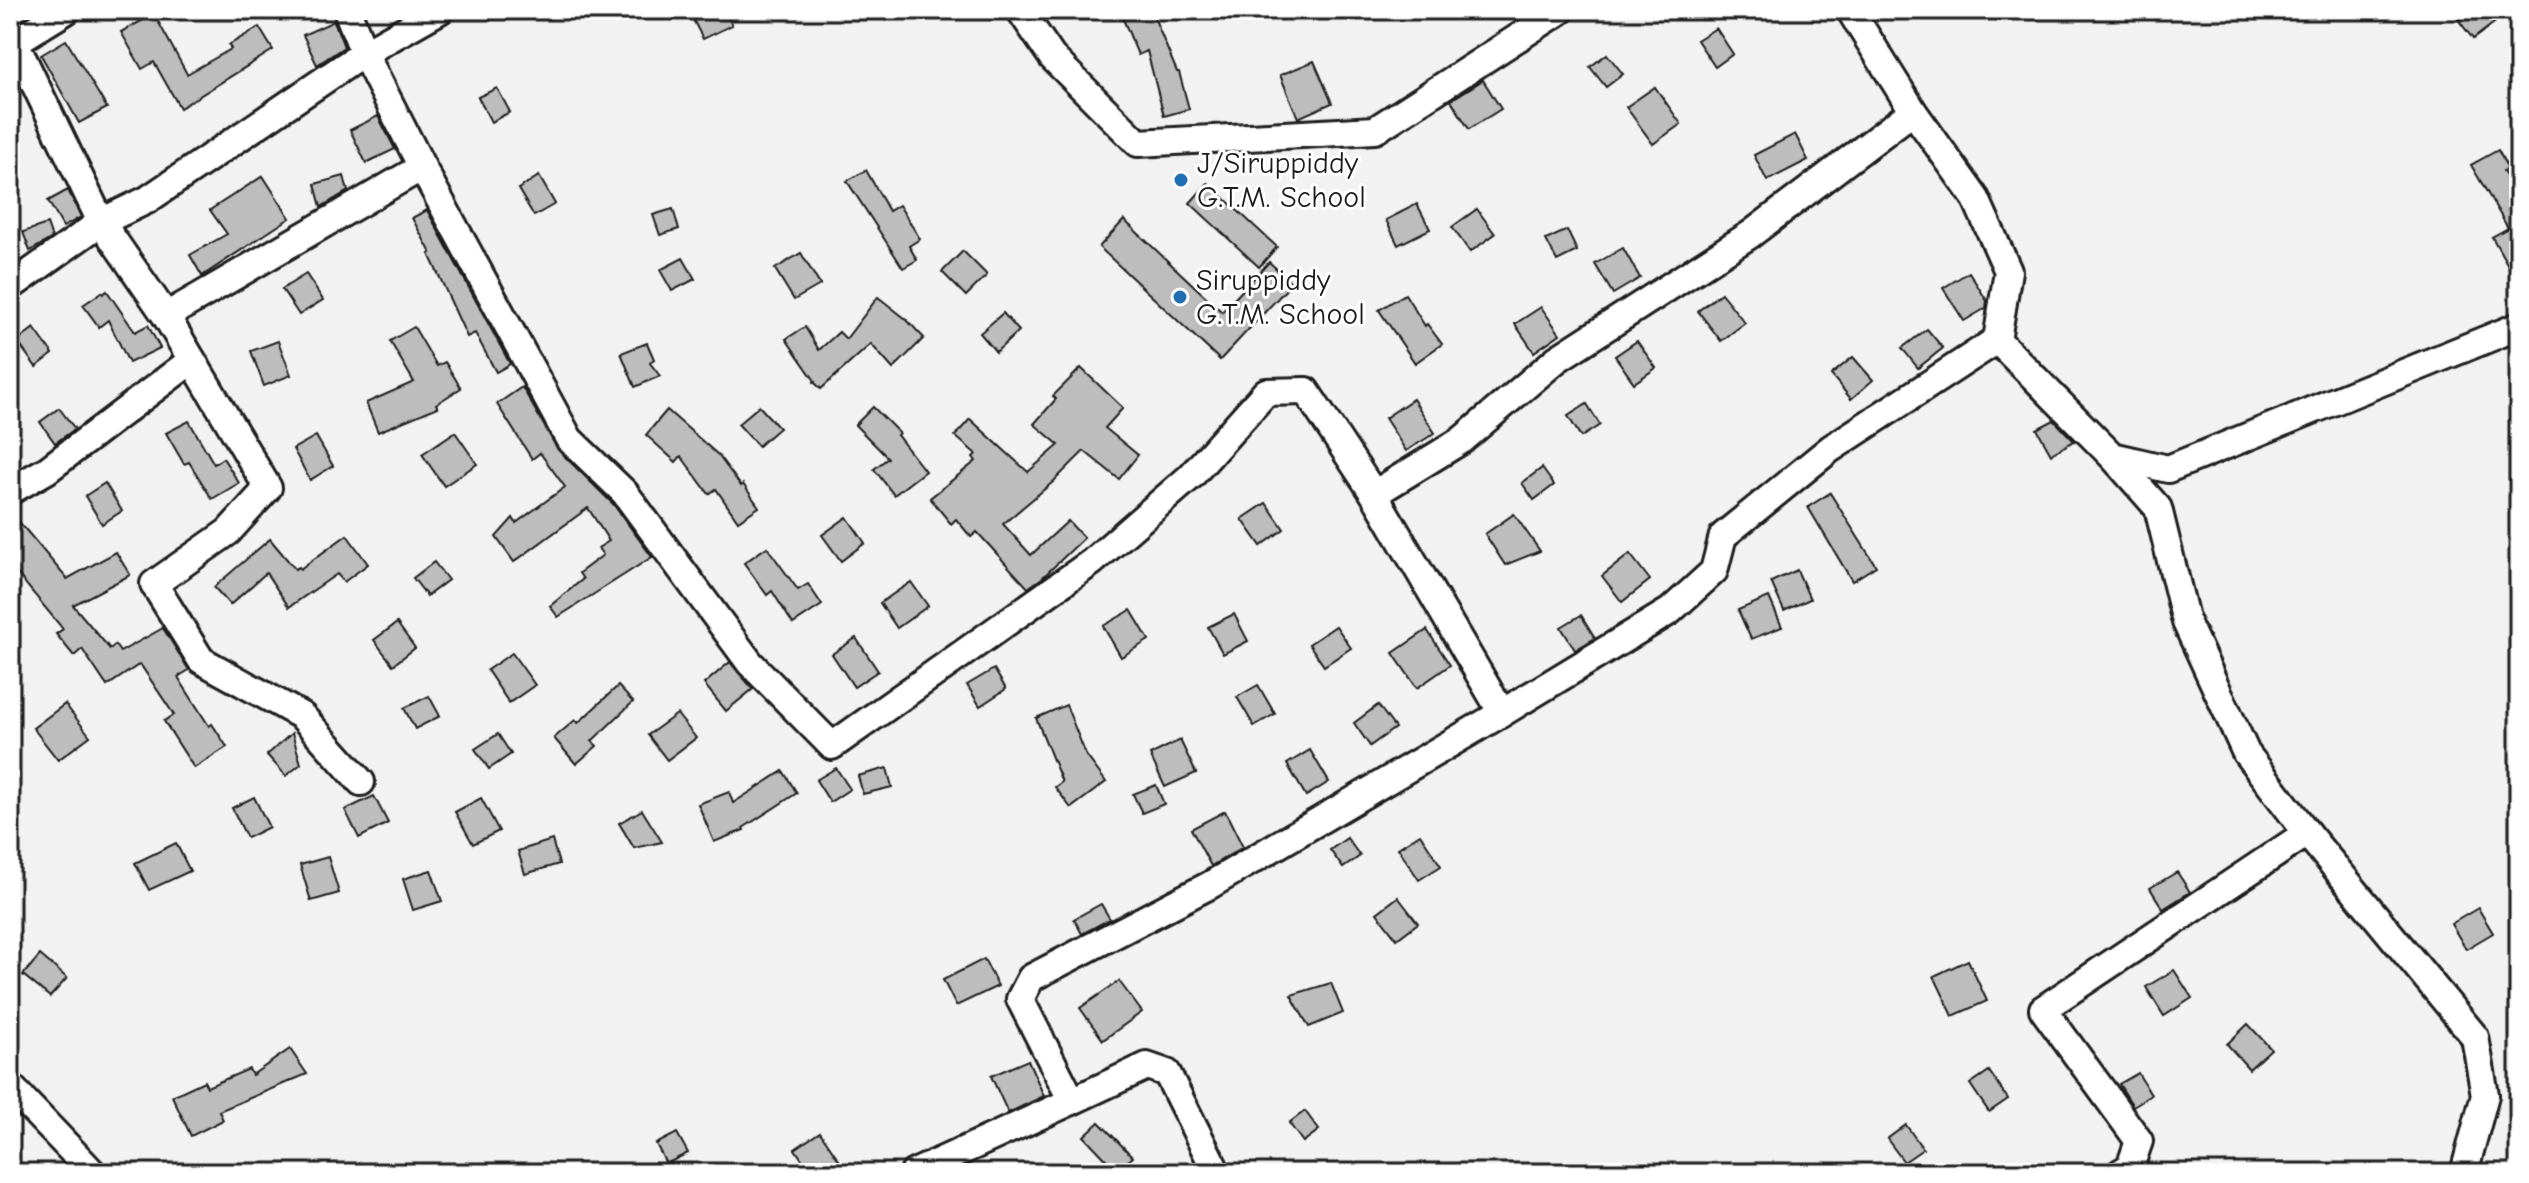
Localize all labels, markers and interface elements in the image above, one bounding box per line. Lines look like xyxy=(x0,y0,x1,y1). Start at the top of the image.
place label: J/Siruppiddy G.T.M. School xyxy=(1197,146,1366,215)
marker: J/Siruppiddy G.T.M. School xyxy=(1172,171,1190,189)
place label: Siruppiddy G.T.M. School xyxy=(1196,263,1365,332)
marker: Siruppiddy G.T.M. School xyxy=(1171,288,1189,306)

